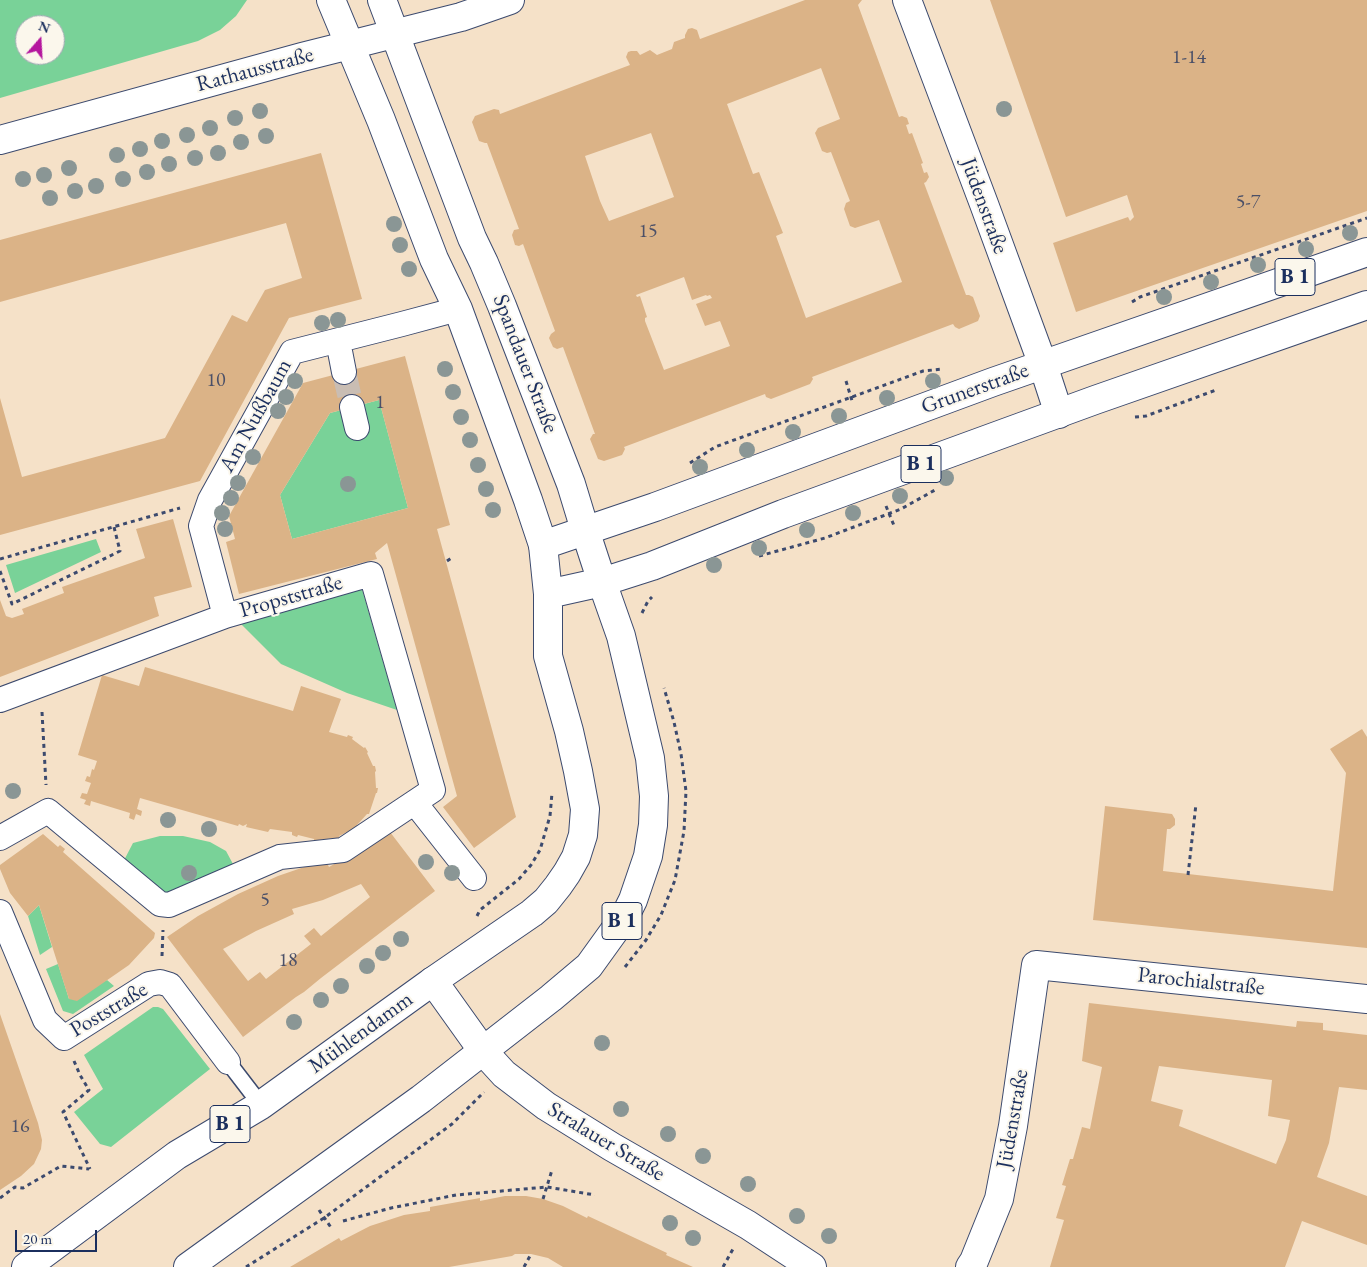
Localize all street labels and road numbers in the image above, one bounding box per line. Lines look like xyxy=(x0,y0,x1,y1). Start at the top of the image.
street label: Rathausstraße xyxy=(194,42,316,98)
street label: Jüdenstraße xyxy=(954,154,1014,258)
road number: B 1 xyxy=(1275,258,1315,296)
street label: Spandauer Straße xyxy=(486,291,564,437)
street label: Am Nußbaum xyxy=(214,355,298,477)
street label: Grunerstraße xyxy=(918,357,1032,421)
road number: B 1 xyxy=(901,446,941,482)
street label: Propststraße xyxy=(237,570,345,624)
road number: B 1 xyxy=(602,902,642,939)
street label: Parochialstraße xyxy=(1136,962,1266,1002)
street label: Poststraße xyxy=(65,977,153,1043)
street label: Mühlendamm xyxy=(304,986,418,1080)
street label: Jüdenstraße xyxy=(991,1067,1035,1171)
street label: Stralauer Straße xyxy=(543,1097,669,1187)
road number: B 1 xyxy=(210,1106,250,1142)

